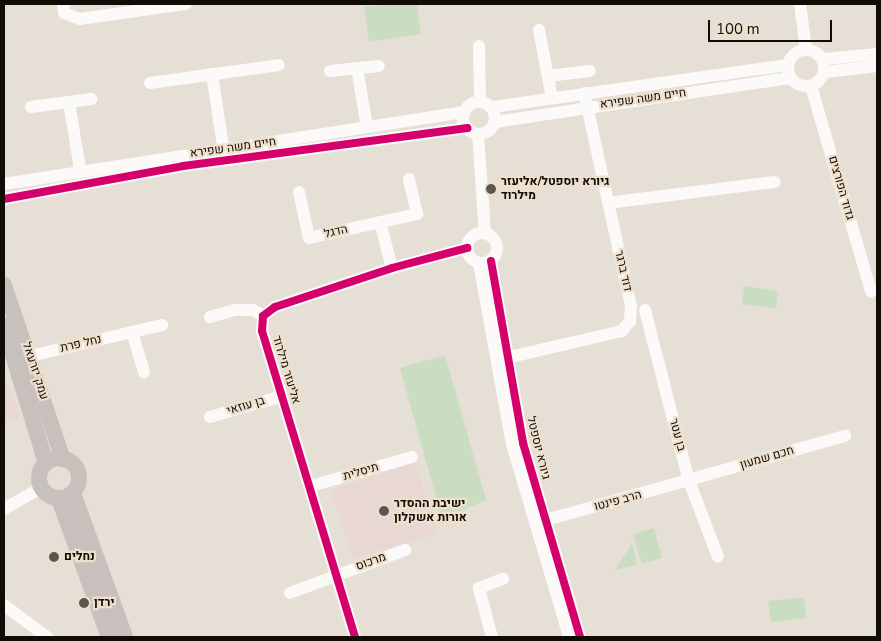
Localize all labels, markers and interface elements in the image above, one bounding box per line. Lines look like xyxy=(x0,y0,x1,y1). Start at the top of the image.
scale bar xyxy=(711,10,835,42)
text: 100 m xyxy=(716,19,760,39)
street label: חיים משה שפירא xyxy=(599,86,687,112)
street label: חיים משה שפירא xyxy=(189,135,277,161)
street label: גדוד הפורצים xyxy=(825,154,857,222)
place label: גיורא יוספטל/אליעזר מילרוד xyxy=(501,175,609,203)
marker: גיורא יוספטל/אליעזר מילרוד xyxy=(485,183,497,195)
street label: הדגל xyxy=(323,222,349,242)
street label: דוד ברגר xyxy=(611,249,635,293)
street label: נחל פרת xyxy=(59,332,103,356)
street label: אליעזר מילרוד xyxy=(269,334,303,406)
street label: עמק יזרעאל xyxy=(19,340,51,402)
street label: בן עוזאי xyxy=(225,393,267,419)
street label: גיורא יוספטל xyxy=(523,415,553,481)
street label: בן עטר xyxy=(666,417,688,453)
street label: חכם שמעון xyxy=(738,443,796,473)
street label: תיסלית xyxy=(342,460,380,484)
street label: הרב פינטו xyxy=(593,488,643,514)
place label: ישיבת ההסדר אורות אשקלון xyxy=(394,497,467,525)
marker: ישיבת ההסדר אורות אשקלון xyxy=(378,505,390,517)
place label: נחלים xyxy=(64,550,95,564)
street label: מרכוס xyxy=(354,550,388,574)
marker: נחלים xyxy=(48,551,60,563)
place label: ירדן xyxy=(94,596,115,610)
marker: ירדן xyxy=(78,597,90,609)

